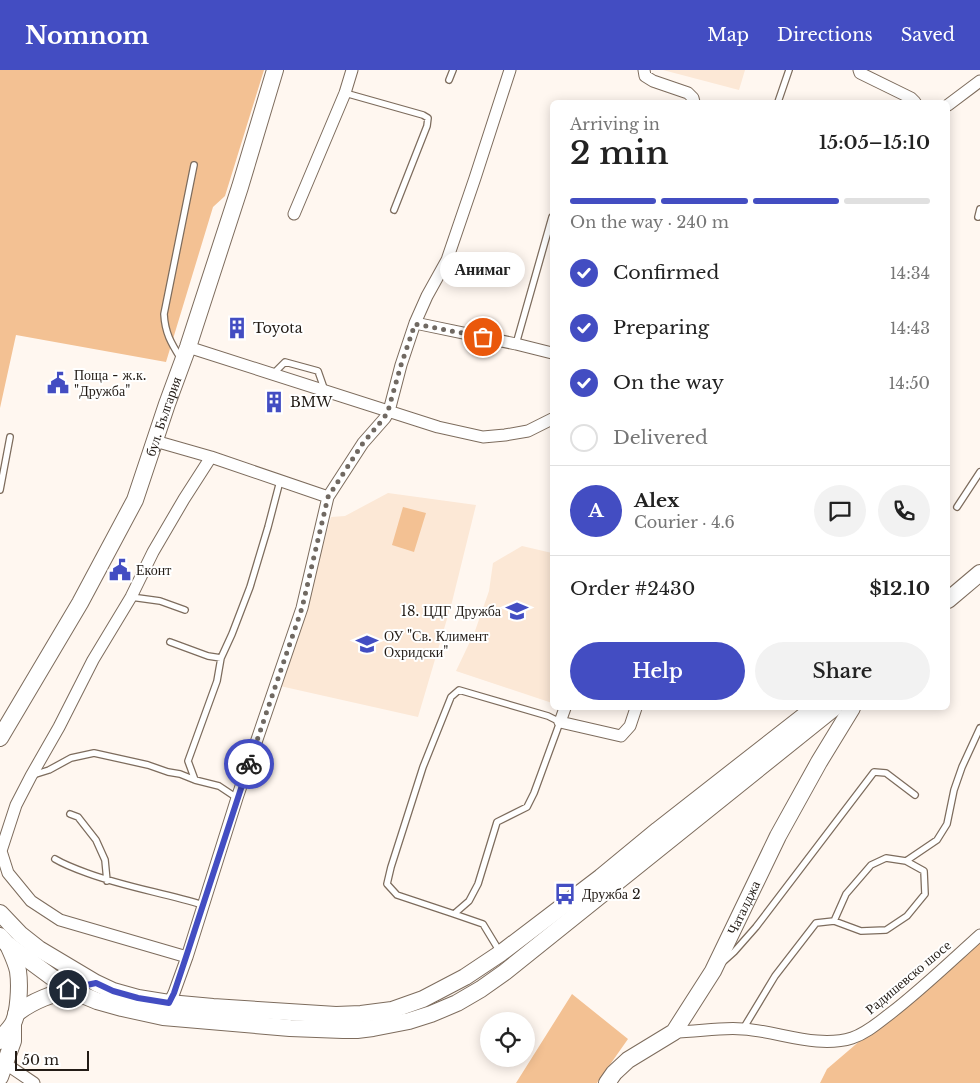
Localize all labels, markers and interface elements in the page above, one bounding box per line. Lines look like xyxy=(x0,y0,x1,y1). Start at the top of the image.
text: Nomnom xyxy=(25,21,149,50)
text: Map xyxy=(707,24,749,46)
text: Directions xyxy=(777,24,873,46)
text: Saved xyxy=(901,24,955,46)
text: Arriving in xyxy=(570,114,660,134)
text: 15:05–15:10 xyxy=(819,131,930,154)
text: 2 min xyxy=(570,133,669,173)
text: On the way · 240 m xyxy=(570,212,729,232)
callout: Анимаг xyxy=(440,252,526,287)
text: Анимаг xyxy=(454,259,511,279)
icon: check xyxy=(570,259,598,287)
text: Confirmed xyxy=(613,261,719,284)
text: 14:34 xyxy=(890,263,930,283)
icon: check xyxy=(570,314,598,342)
building icon: Toyota xyxy=(224,315,250,341)
pin xyxy=(462,316,504,358)
text: Preparing xyxy=(613,316,709,339)
text: 14:43 xyxy=(890,318,930,338)
place label: Toyota xyxy=(253,319,303,337)
icon: bag xyxy=(469,323,497,351)
place label: Поща - ж.к. "Дружба" xyxy=(74,366,147,400)
icon: check xyxy=(570,369,598,397)
public building icon: Поща - ж.к. "Дружба" xyxy=(45,370,71,396)
text: On the way xyxy=(613,371,724,394)
text: 14:50 xyxy=(888,373,930,393)
street label: бул. България xyxy=(141,374,186,458)
building icon: BMW xyxy=(261,389,287,415)
place label: BMW xyxy=(290,393,333,411)
text: Delivered xyxy=(613,426,708,449)
button: chat xyxy=(814,485,866,537)
button: phone xyxy=(878,485,930,537)
text: Alex xyxy=(634,489,679,512)
text: A xyxy=(588,499,604,522)
text: Courier · 4.6 xyxy=(634,512,735,532)
public building icon: Еконт xyxy=(107,557,133,583)
place label: Еконт xyxy=(136,561,171,579)
text: Order #2430 xyxy=(570,577,695,600)
text: $12.10 xyxy=(870,577,930,600)
school or university icon: 18. ЦДГ Дружба xyxy=(504,598,530,624)
place label: 18. ЦДГ Дружба xyxy=(401,602,502,620)
place label: ОУ "Св. Климент Охридски" xyxy=(384,627,488,661)
school or university icon: ОУ "Св. Климент Охридски" xyxy=(354,631,380,657)
button: Help xyxy=(570,642,745,700)
button: Share xyxy=(755,642,930,700)
courier xyxy=(224,739,274,789)
icon: bike xyxy=(235,750,263,778)
street label: Чаталджа xyxy=(723,877,765,937)
bus stop icon: Дружба 2 xyxy=(552,881,578,907)
place label: Дружба 2 xyxy=(582,885,641,903)
street label: Радишевско шосе xyxy=(862,936,954,1018)
pin xyxy=(47,968,89,1010)
icon: home xyxy=(54,975,82,1003)
map controls xyxy=(480,1012,535,1067)
button: locate xyxy=(480,1012,535,1067)
scale bar xyxy=(15,1048,89,1071)
text: 50 m xyxy=(22,1051,59,1069)

